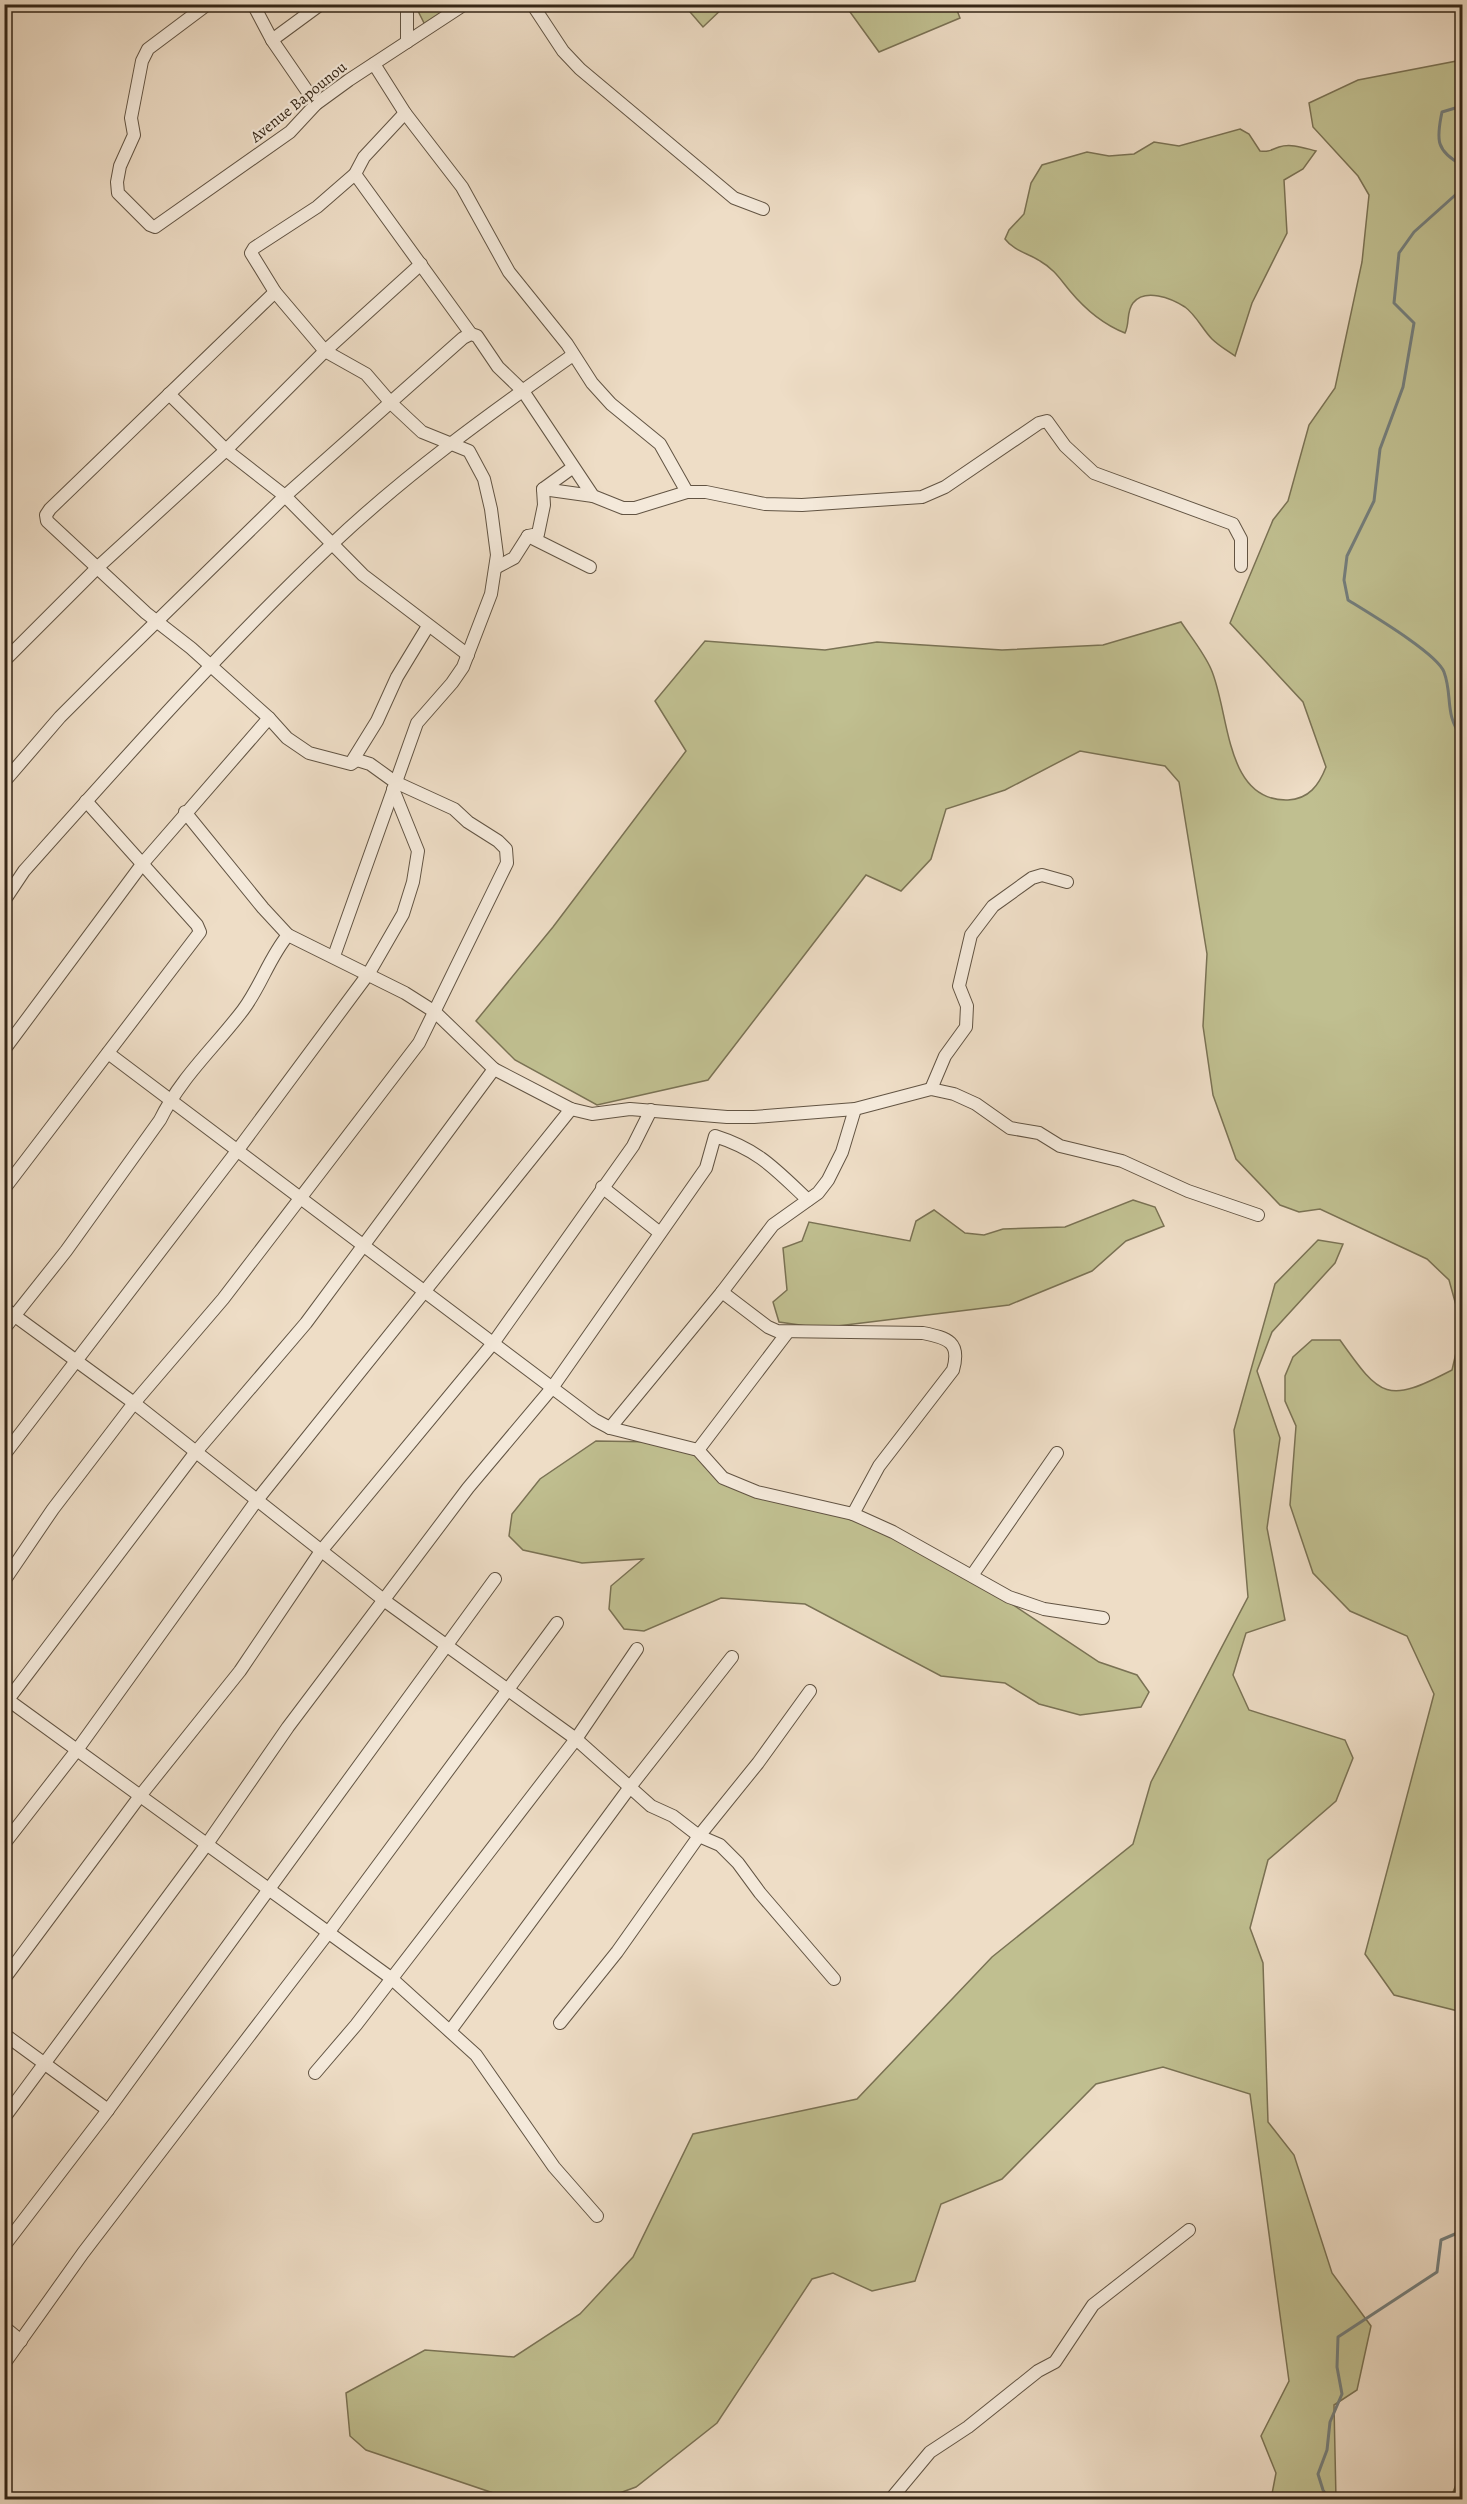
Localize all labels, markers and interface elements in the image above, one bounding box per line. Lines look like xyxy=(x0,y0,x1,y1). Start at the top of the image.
street label: Avenue Bapounou xyxy=(245,56,352,148)

